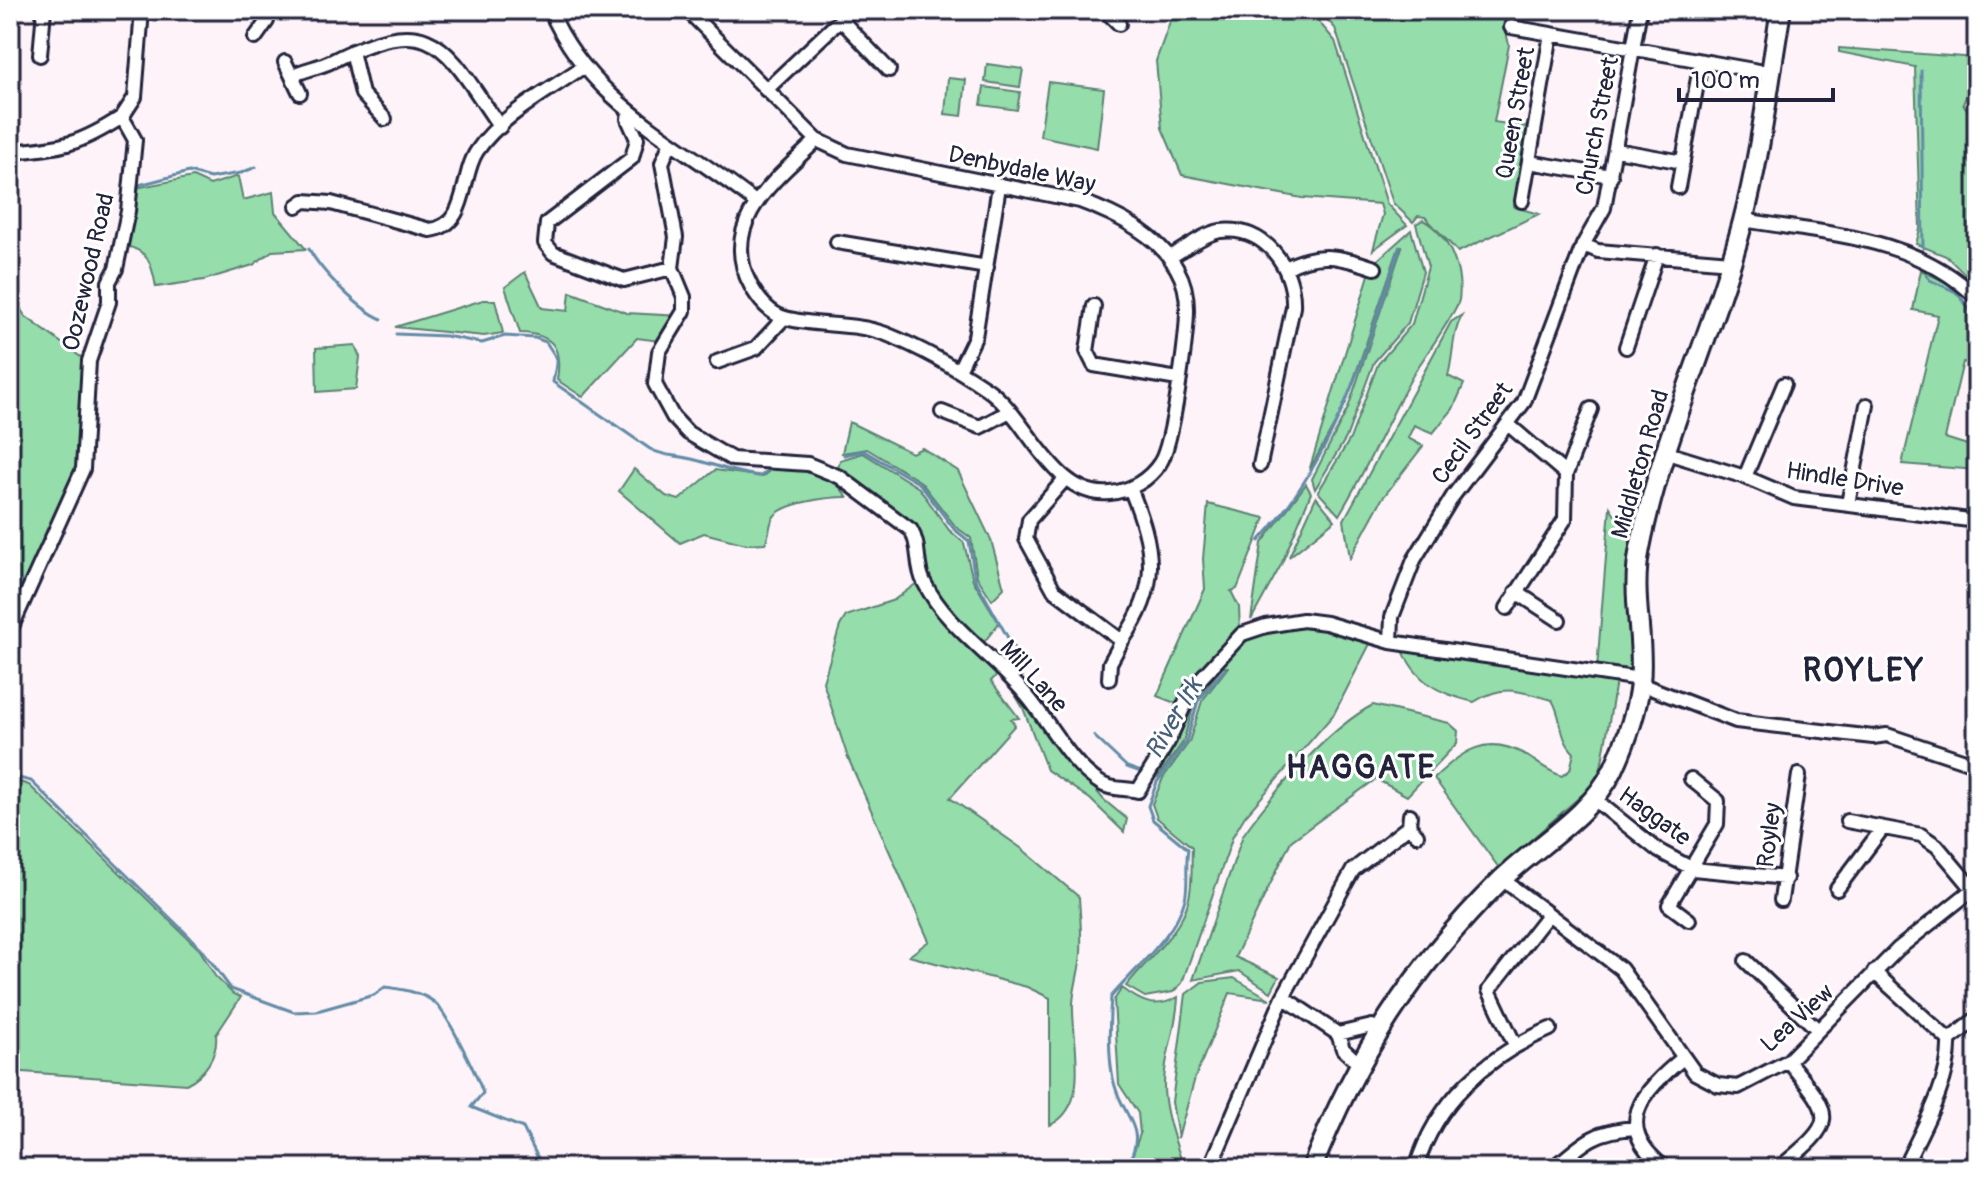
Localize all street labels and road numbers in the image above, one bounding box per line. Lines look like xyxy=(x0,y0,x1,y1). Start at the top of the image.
street label: Queen Street xyxy=(1490,44,1541,181)
street label: Church Street xyxy=(1570,54,1625,198)
street label: Denbydale Way xyxy=(946,140,1098,199)
street label: Oozewood Road xyxy=(56,190,121,354)
street label: Cecil Street xyxy=(1426,376,1519,490)
street label: Middleton Road xyxy=(1605,386,1676,542)
street label: Hindle Drive xyxy=(1784,456,1906,503)
street label: Mill Lane xyxy=(994,634,1074,719)
street label: Haggate xyxy=(1613,780,1697,852)
street label: Royley xyxy=(1751,801,1788,869)
street label: Lea View xyxy=(1755,978,1840,1059)

